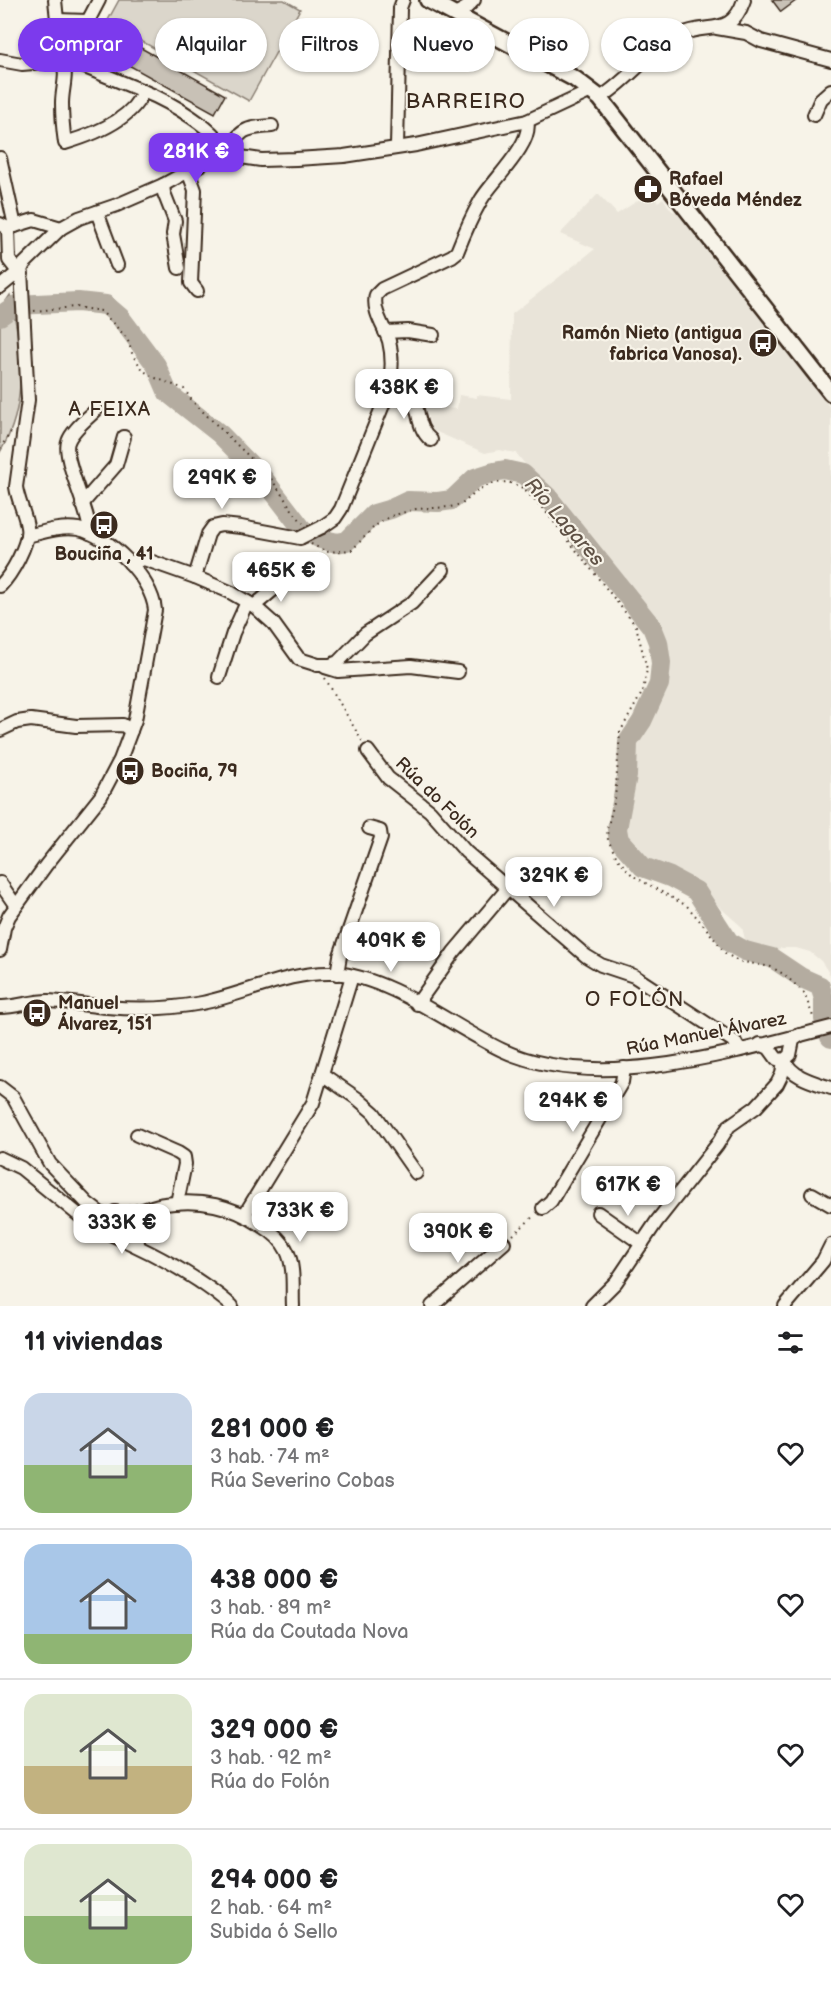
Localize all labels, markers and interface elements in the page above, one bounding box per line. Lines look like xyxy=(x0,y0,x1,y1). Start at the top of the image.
chip: Comprar xyxy=(18,18,143,72)
chip: Alquilar xyxy=(155,18,267,72)
chip: Filtros xyxy=(279,18,379,72)
chip: Nuevo xyxy=(391,18,495,72)
chip: Piso xyxy=(507,18,589,72)
chip: Casa xyxy=(601,18,693,72)
district label: BARREIRO xyxy=(406,89,526,114)
pin: 281K € xyxy=(147,133,245,184)
text: 281K € xyxy=(163,140,229,164)
place label: Rafael Bóveda Méndez xyxy=(669,169,802,211)
pharmacy icon: Rafael Bóveda Méndez xyxy=(632,173,664,205)
place label: Ramón Nieto (antigua fabrica Vanosa). xyxy=(562,323,742,365)
bus stop icon: Ramón Nieto (antigua fabrica Vanosa). xyxy=(747,327,779,359)
pin: 438K € xyxy=(355,369,453,420)
text: 438K € xyxy=(369,376,439,400)
district label: A FEIXA xyxy=(69,398,151,422)
pin: 299K € xyxy=(173,459,271,510)
text: 299K € xyxy=(187,466,257,490)
water label: Río Lagares xyxy=(519,473,609,571)
bus stop icon: Bouciña , 41 xyxy=(88,509,120,541)
place label: Bouciña , 41 xyxy=(54,544,154,565)
pin: 465K € xyxy=(232,552,330,603)
text: 465K € xyxy=(246,559,316,583)
street label: Rúa do Folón xyxy=(391,753,483,843)
bus stop icon: Bociña, 79 xyxy=(114,755,146,787)
place label: Bociña, 79 xyxy=(151,761,238,782)
pin: 329K € xyxy=(505,857,603,908)
text: 329K € xyxy=(519,864,589,888)
pin: 409K € xyxy=(342,922,440,973)
text: 409K € xyxy=(356,929,426,953)
district label: O FOLÓN xyxy=(585,987,685,1012)
place label: Manuel Álvarez, 151 xyxy=(57,993,152,1035)
bus stop icon: Manuel Álvarez, 151 xyxy=(21,997,53,1029)
street label: Rúa Manuel Álvarez xyxy=(624,1006,788,1060)
pin: 294K € xyxy=(524,1082,622,1133)
text: 294K € xyxy=(538,1089,608,1113)
pin: 617K € xyxy=(579,1166,677,1217)
text: 617K € xyxy=(595,1173,661,1197)
pin: 733K € xyxy=(251,1192,349,1243)
text: 733K € xyxy=(266,1199,334,1223)
pin: 333K € xyxy=(73,1204,171,1255)
text: 333K € xyxy=(87,1211,157,1235)
pin: 390K € xyxy=(409,1213,507,1264)
text: 390K € xyxy=(423,1220,493,1244)
icon: filters xyxy=(774,1326,807,1359)
text: 11 viviendas xyxy=(24,1327,163,1358)
text: 281 000 € xyxy=(210,1414,334,1445)
icon: home xyxy=(72,1417,144,1489)
icon: heart xyxy=(774,1437,807,1470)
text: 3 hab. · 74 m² xyxy=(210,1445,330,1469)
text: Rúa Severino Cobas xyxy=(210,1469,395,1493)
text: 438 000 € xyxy=(210,1565,338,1596)
icon: home xyxy=(72,1568,144,1640)
icon: heart xyxy=(774,1588,807,1621)
text: 3 hab. · 89 m² xyxy=(210,1596,331,1620)
text: Rúa da Coutada Nova xyxy=(210,1620,409,1644)
text: 329 000 € xyxy=(210,1715,338,1746)
icon: home xyxy=(72,1718,144,1790)
icon: heart xyxy=(774,1738,807,1771)
text: 3 hab. · 92 m² xyxy=(210,1746,332,1770)
text: Rúa do Folón xyxy=(210,1770,330,1794)
text: 294 000 € xyxy=(210,1865,338,1896)
icon: home xyxy=(72,1868,144,1940)
icon: heart xyxy=(774,1888,807,1921)
text: 2 hab. · 64 m² xyxy=(210,1896,332,1920)
text: Subida ó Sello xyxy=(210,1920,338,1944)

